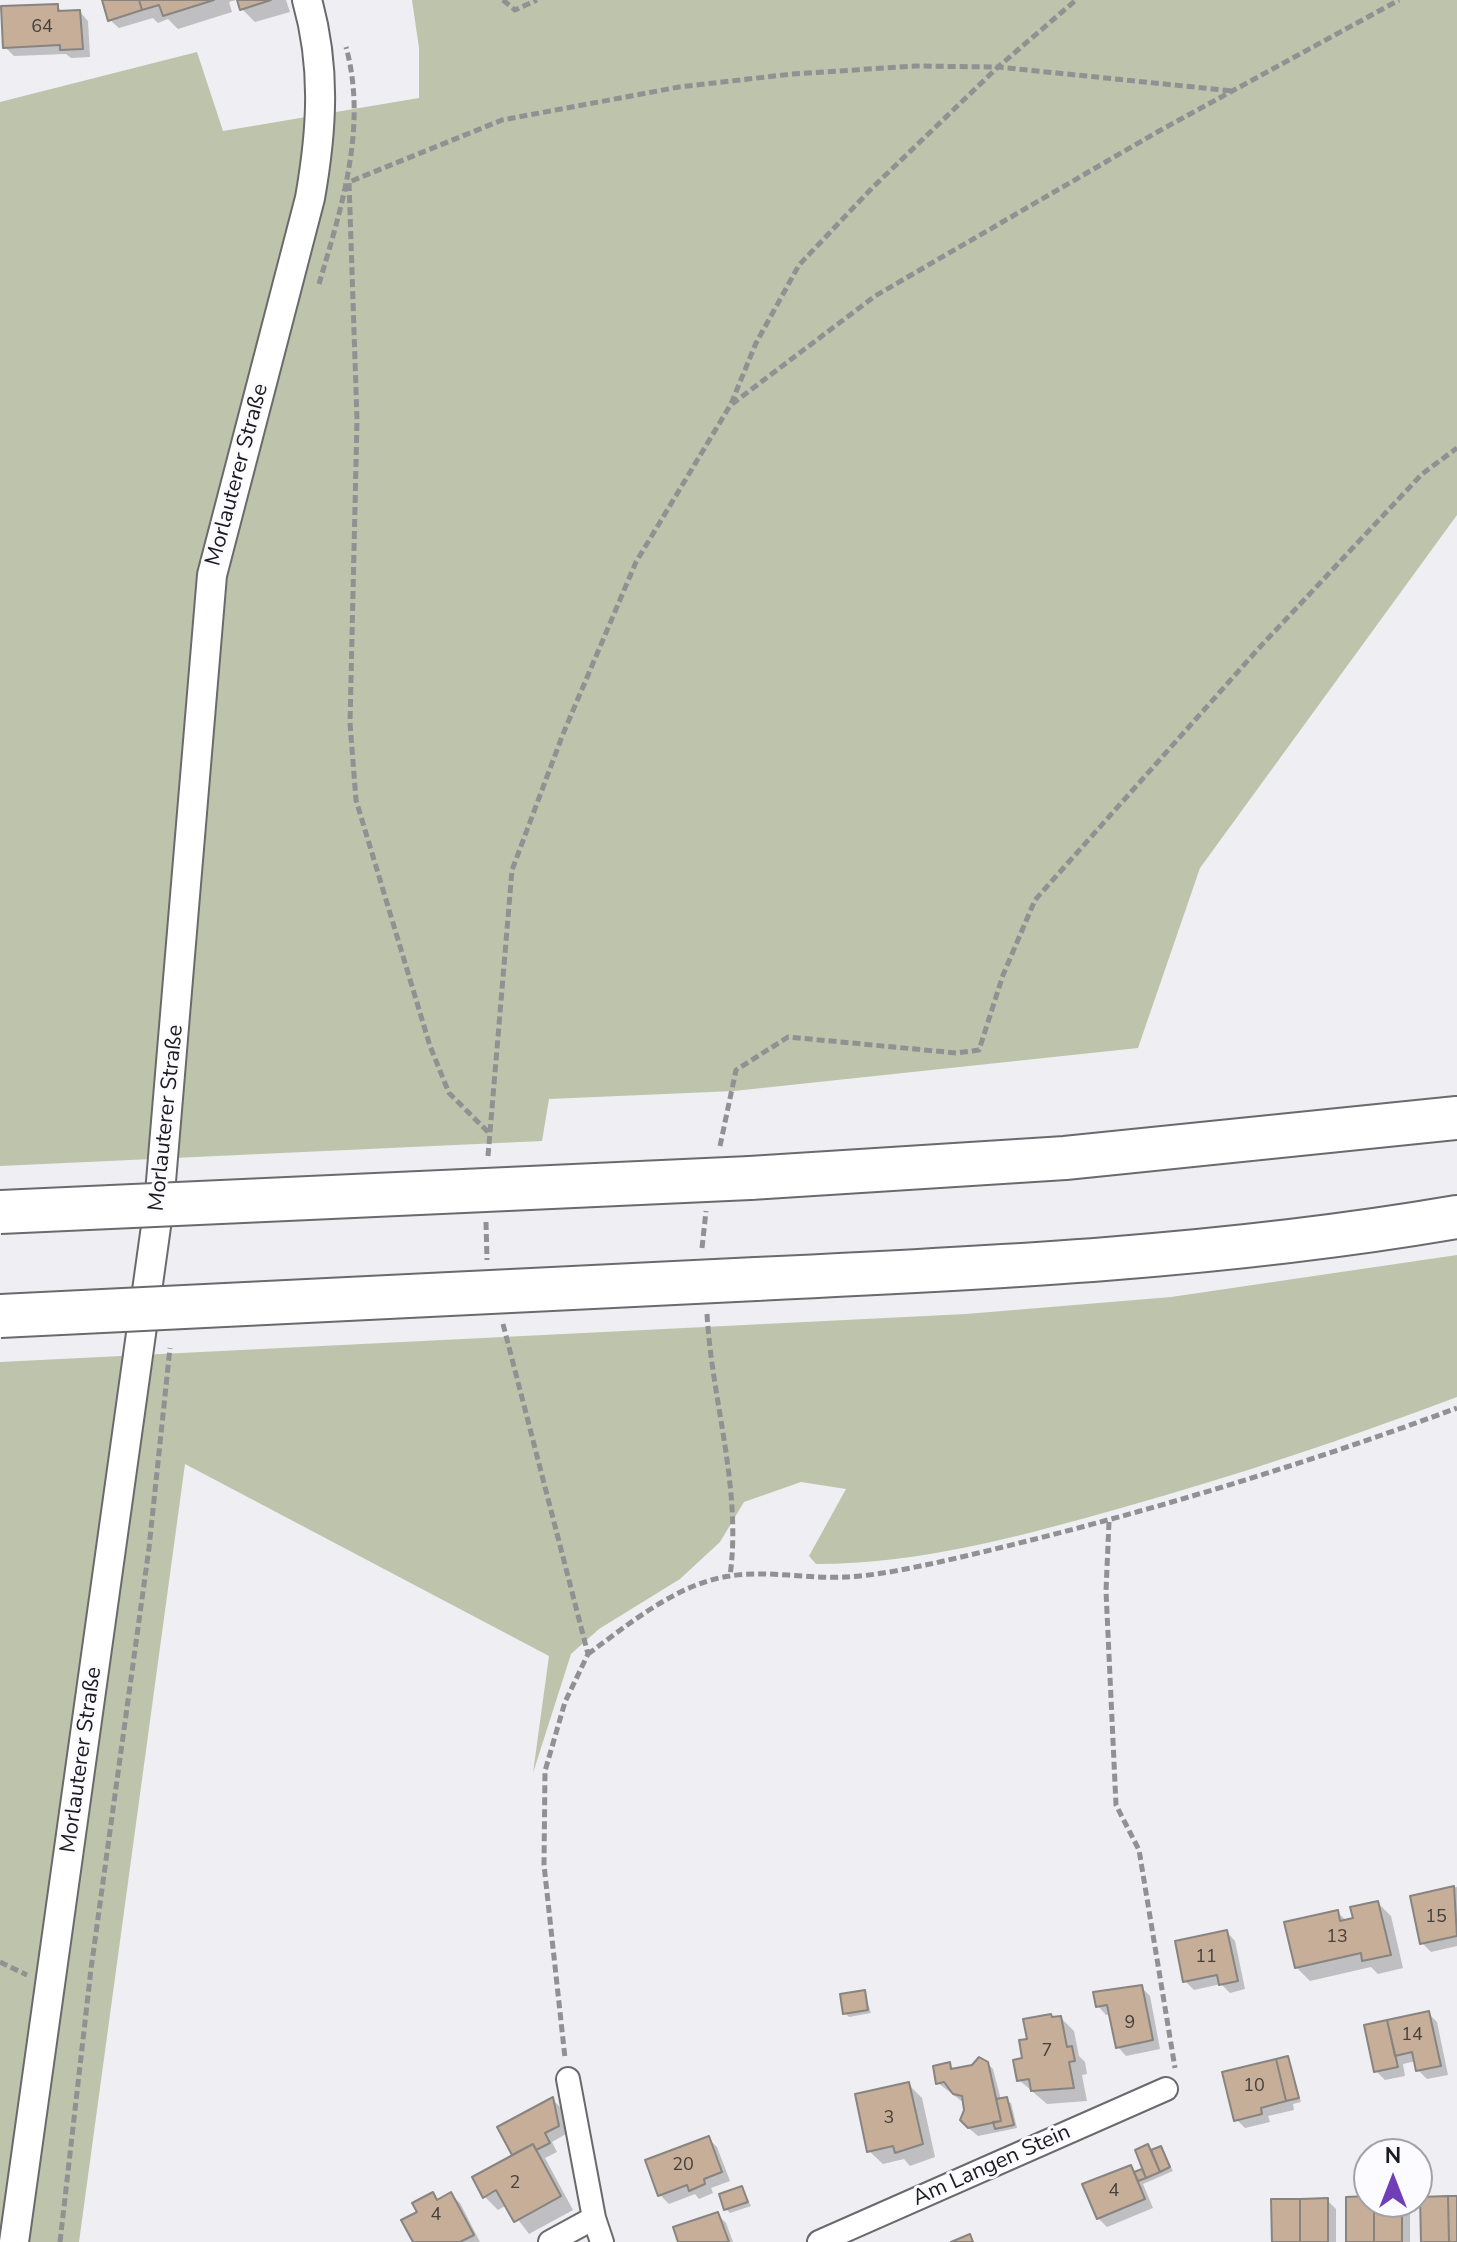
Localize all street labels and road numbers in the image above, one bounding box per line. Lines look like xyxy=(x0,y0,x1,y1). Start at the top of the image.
street label: Morlauterer Straße xyxy=(201,381,275,569)
street label: Morlauterer Straße xyxy=(144,1023,190,1213)
street label: Morlauterer Straße xyxy=(56,1665,108,1855)
street label: Am Langen Stein xyxy=(909,2119,1075,2213)

